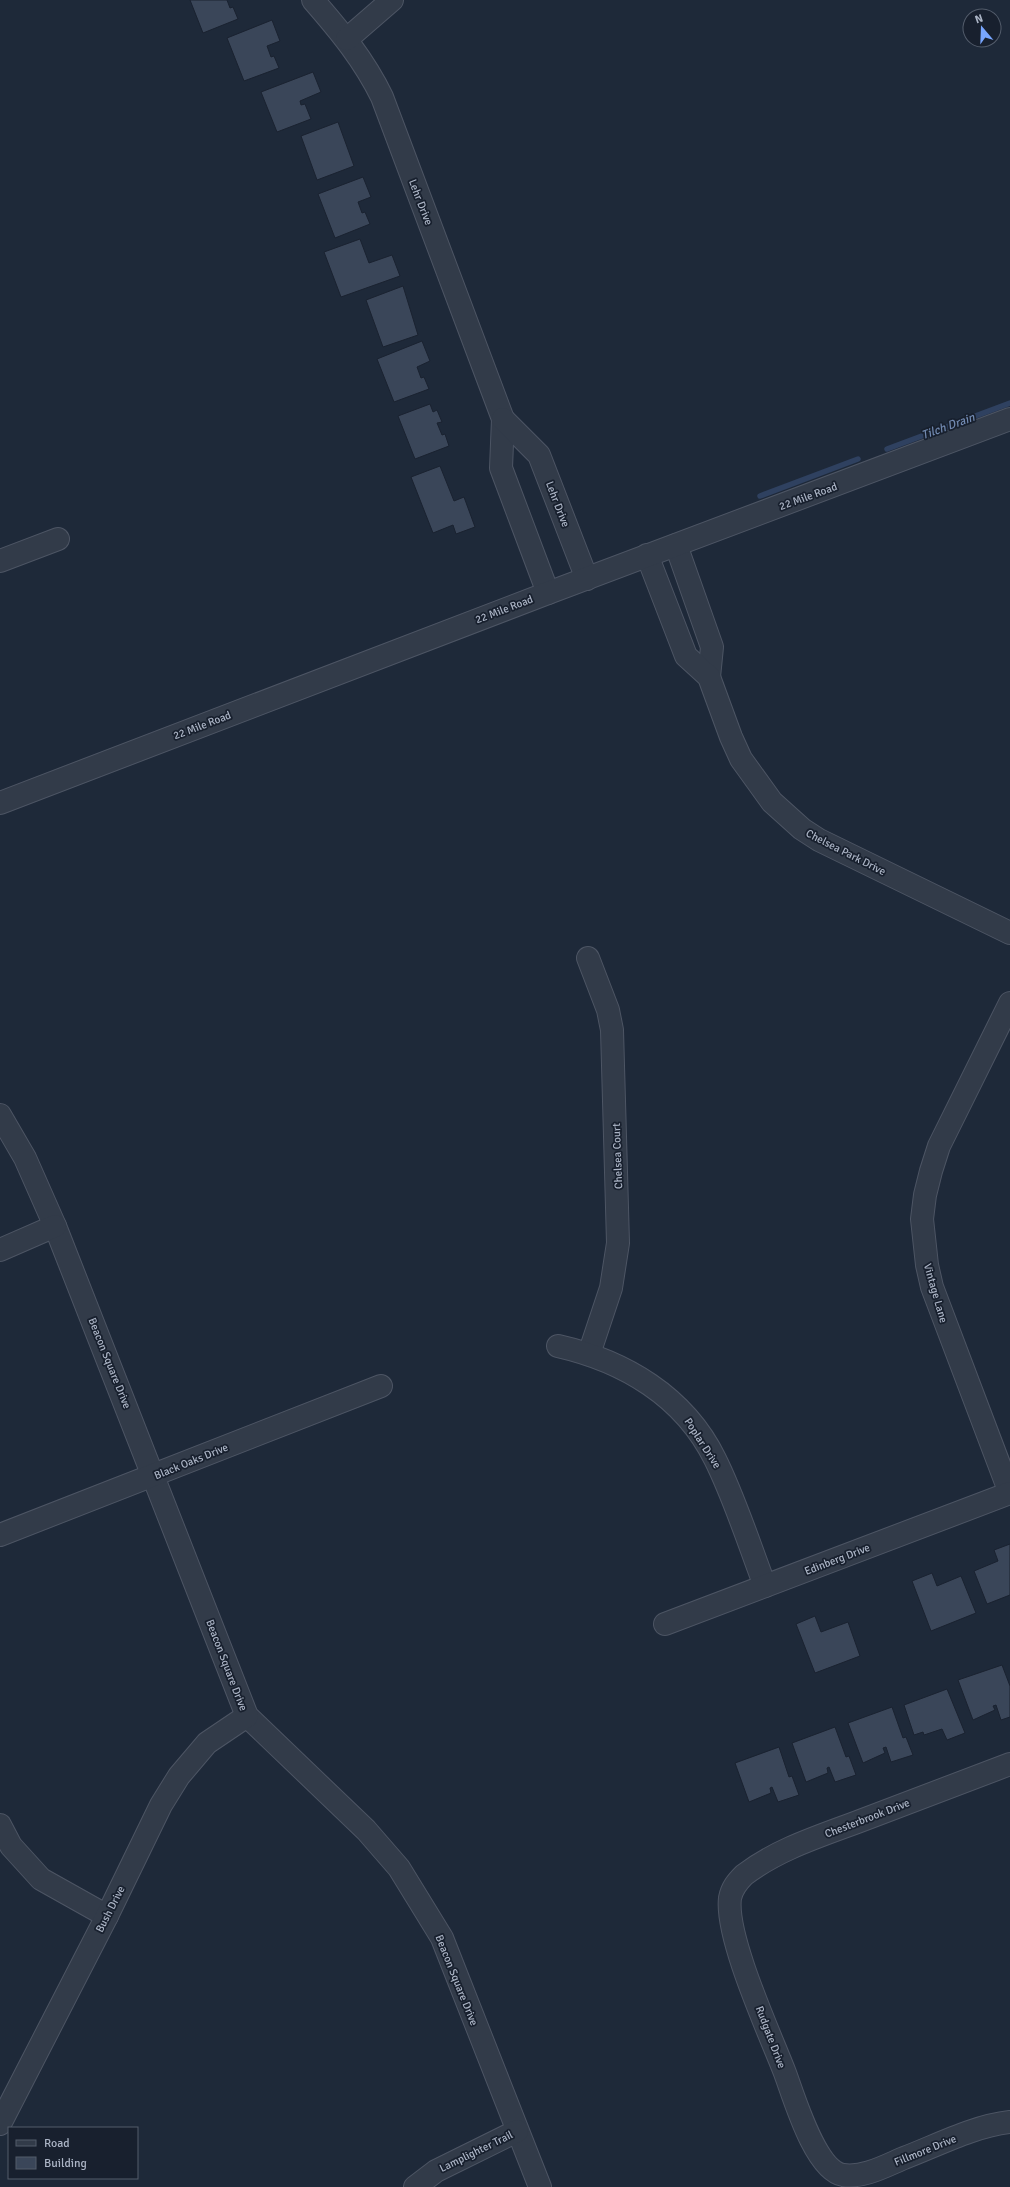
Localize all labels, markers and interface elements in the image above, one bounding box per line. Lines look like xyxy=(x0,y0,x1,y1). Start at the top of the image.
north arrow xyxy=(962,8,1002,48)
text: N xyxy=(973,12,985,26)
street label: Lehr Drive xyxy=(406,177,435,227)
water label: Tilch Drain xyxy=(920,410,977,443)
street label: Lehr Drive xyxy=(543,479,572,529)
street label: 22 Mile Road xyxy=(777,480,839,513)
street label: 22 Mile Road xyxy=(473,592,535,626)
street label: 22 Mile Road xyxy=(171,708,233,742)
street label: Chelsea Park Drive xyxy=(804,827,888,878)
street label: Chelsea Court xyxy=(610,1123,625,1189)
street label: Vintage Lane xyxy=(921,1262,950,1324)
street label: Beacon Square Drive xyxy=(85,1316,134,1411)
street label: Poplar Drive xyxy=(682,1416,724,1471)
street label: Black Oaks Drive xyxy=(152,1441,230,1482)
street label: Edinberg Drive xyxy=(803,1541,872,1578)
street label: Beacon Square Drive xyxy=(203,1618,250,1713)
street label: Chesterbrook Drive xyxy=(823,1796,911,1841)
street label: Bush Drive xyxy=(93,1884,128,1935)
street label: Beacon Square Drive xyxy=(432,1933,481,2028)
street label: Rudgate Drive xyxy=(753,2004,788,2070)
legend xyxy=(8,2127,138,2179)
street label: Lamplighter Trail xyxy=(437,2128,515,2175)
street label: Fillmore Drive xyxy=(892,2132,958,2169)
text: Road xyxy=(44,2136,70,2151)
text: Building xyxy=(44,2156,87,2171)

